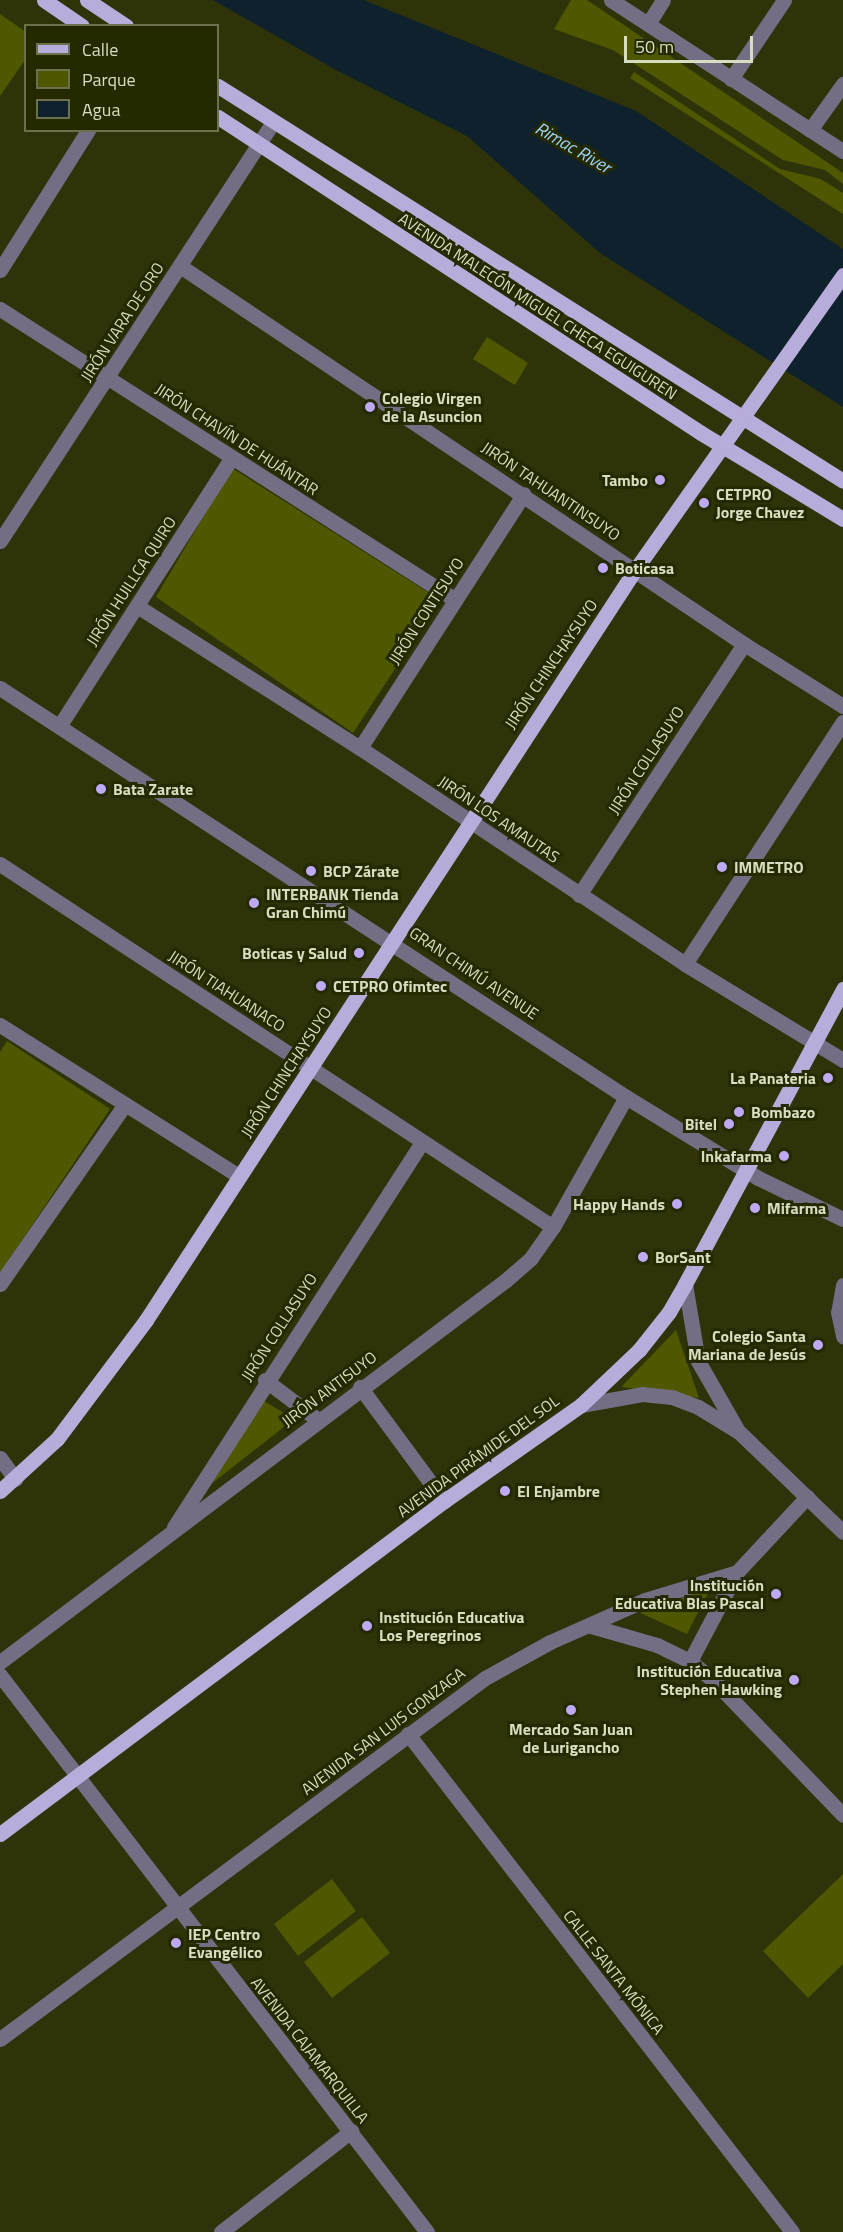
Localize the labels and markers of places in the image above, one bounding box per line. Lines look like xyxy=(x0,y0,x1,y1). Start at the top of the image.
place label: Colegio Virgen de la Asuncion xyxy=(382,388,482,426)
marker: Colegio Virgen de la Asuncion xyxy=(363,400,377,414)
place label: Tambo xyxy=(602,470,648,490)
marker: Tambo xyxy=(653,473,667,487)
place label: CETPRO Jorge Chavez xyxy=(716,484,804,522)
marker: CETPRO Jorge Chavez xyxy=(697,496,711,510)
place label: Boticasa xyxy=(615,558,674,578)
marker: Boticasa xyxy=(596,561,610,575)
place label: Bata Zarate xyxy=(113,779,193,799)
marker: Bata Zarate xyxy=(94,782,108,796)
place label: IMMETRO xyxy=(734,857,804,877)
marker: IMMETRO xyxy=(715,860,729,874)
place label: BCP Zárate xyxy=(323,861,399,881)
marker: BCP Zárate xyxy=(304,864,318,878)
place label: INTERBANK Tienda Gran Chimú xyxy=(266,884,399,922)
marker: INTERBANK Tienda Gran Chimú xyxy=(247,896,261,910)
place label: Boticas y Salud xyxy=(242,943,347,963)
marker: Boticas y Salud xyxy=(352,946,366,960)
place label: CETPRO Ofimtec xyxy=(333,976,447,996)
marker: CETPRO Ofimtec xyxy=(314,979,328,993)
place label: La Panateria xyxy=(730,1068,816,1088)
marker: La Panateria xyxy=(821,1071,835,1085)
place label: Bombazo xyxy=(751,1102,815,1122)
marker: Bombazo xyxy=(732,1105,746,1119)
place label: Bitel xyxy=(685,1114,717,1134)
marker: Bitel xyxy=(722,1117,736,1131)
place label: Inkafarma xyxy=(701,1146,772,1166)
marker: Inkafarma xyxy=(777,1149,791,1163)
place label: Happy Hands xyxy=(573,1194,665,1214)
marker: Happy Hands xyxy=(670,1197,684,1211)
place label: Mifarma xyxy=(767,1198,826,1218)
marker: Mifarma xyxy=(748,1201,762,1215)
place label: BorSant xyxy=(655,1247,711,1267)
marker: BorSant xyxy=(636,1250,650,1264)
place label: Colegio Santa Mariana de Jesús xyxy=(688,1326,806,1364)
marker: Colegio Santa Mariana de Jesús xyxy=(811,1338,825,1352)
place label: El Enjambre xyxy=(517,1481,600,1501)
marker: El Enjambre xyxy=(498,1484,512,1498)
place label: Institución Educativa Blas Pascal xyxy=(615,1575,764,1613)
marker: Institución Educativa Blas Pascal xyxy=(769,1587,783,1601)
place label: Institución Educativa Los Peregrinos xyxy=(379,1607,524,1645)
marker: Institución Educativa Los Peregrinos xyxy=(360,1619,374,1633)
place label: Institución Educativa Stephen Hawking xyxy=(637,1661,782,1699)
marker: Institución Educativa Stephen Hawking xyxy=(787,1673,801,1687)
marker: Mercado San Juan de Lurigancho xyxy=(564,1703,578,1717)
place label: Mercado San Juan de Lurigancho xyxy=(509,1719,633,1757)
place label: IEP Centro Evangélico xyxy=(188,1924,262,1962)
marker: IEP Centro Evangélico xyxy=(169,1936,183,1950)

